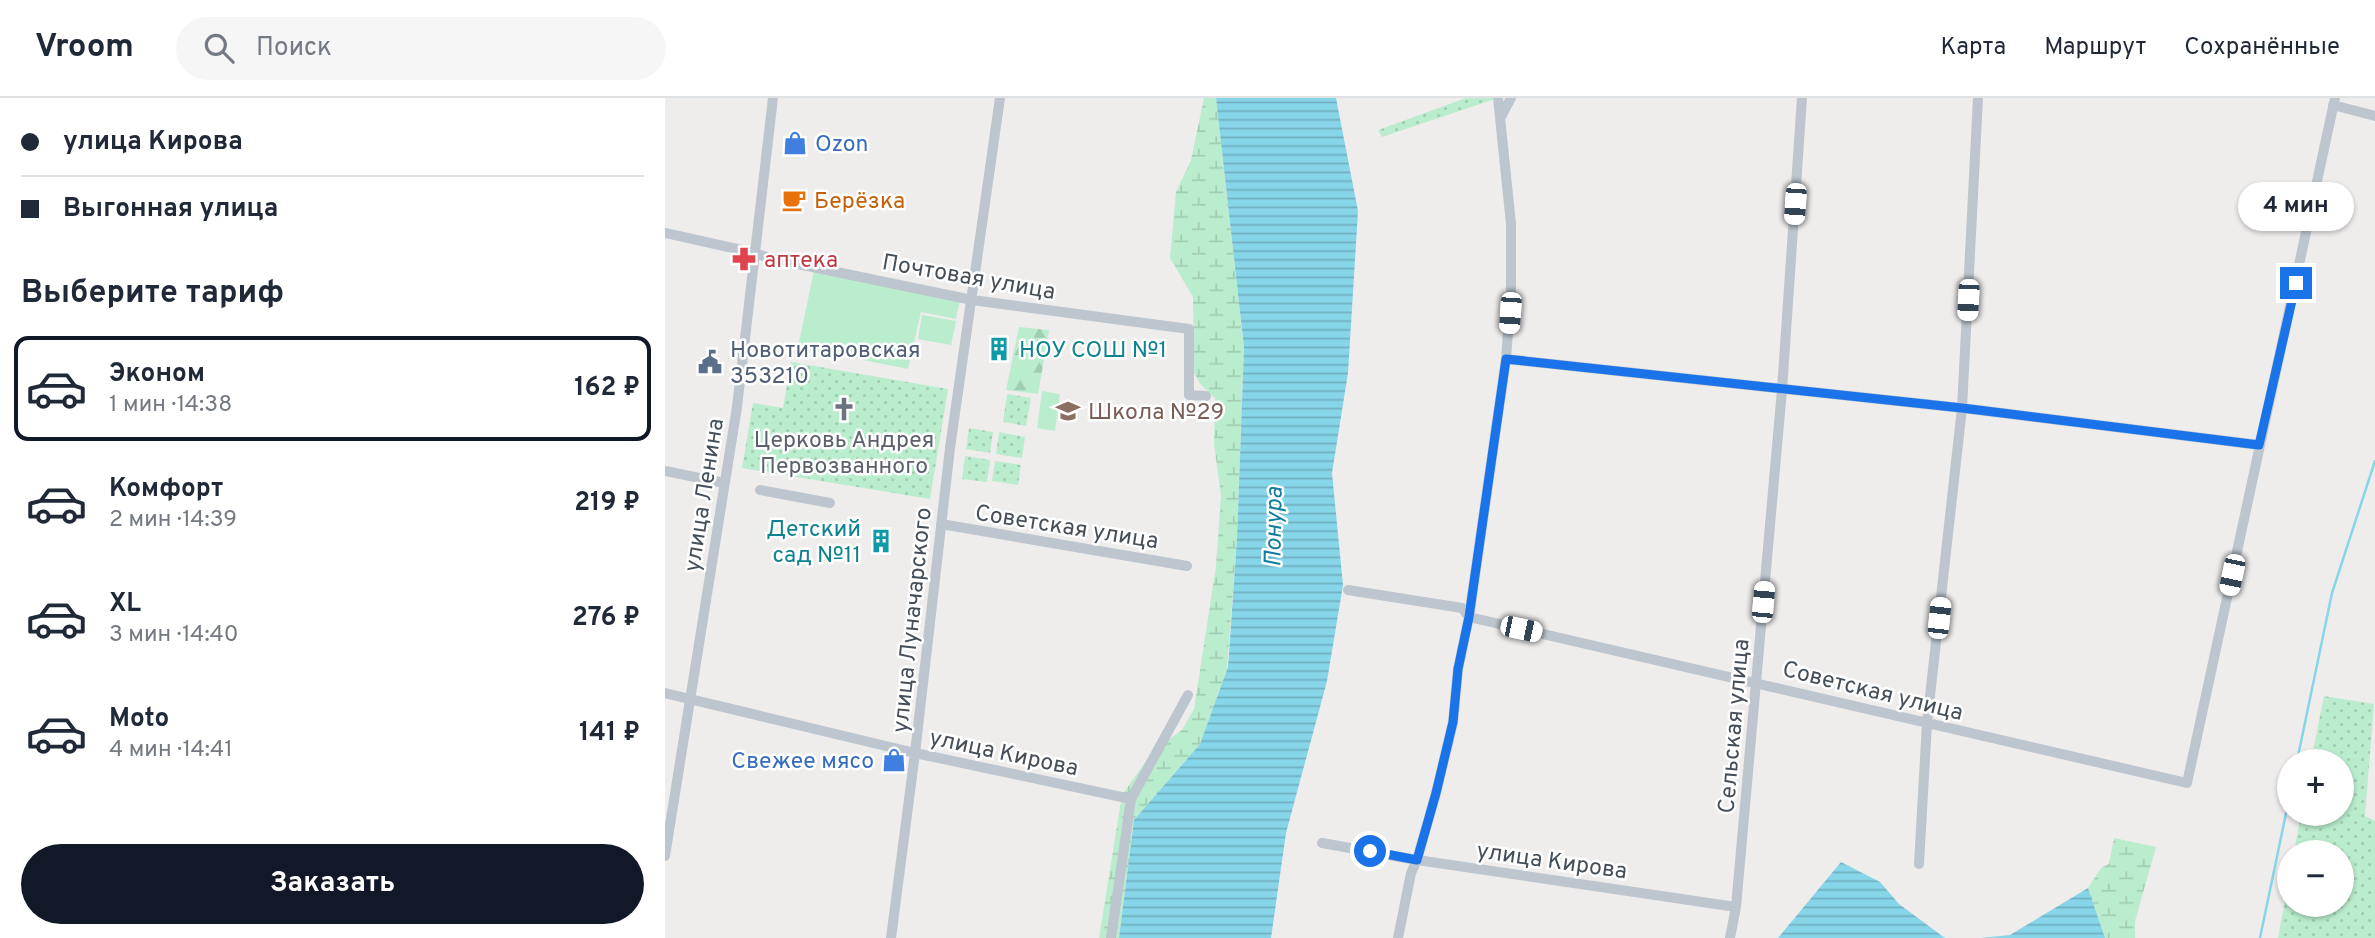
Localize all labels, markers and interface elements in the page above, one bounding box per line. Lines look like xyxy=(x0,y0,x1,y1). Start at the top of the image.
search box xyxy=(176,17,666,80)
text: Vroom xyxy=(35,27,134,69)
icon: search xyxy=(200,29,238,67)
text: Поиск xyxy=(256,32,332,65)
text: Карта xyxy=(1940,33,2006,63)
text: Маршрут xyxy=(2044,33,2146,63)
text: Сохранённые xyxy=(2184,33,2340,63)
text: улица Кирова xyxy=(63,126,243,159)
shop icon: Ozon xyxy=(781,129,809,157)
place label: Ozon xyxy=(815,131,868,160)
callout: 4 мин xyxy=(2238,181,2354,230)
car xyxy=(1784,182,1807,226)
cafe icon: Берёзка xyxy=(780,186,808,214)
place label: Берёзка xyxy=(814,188,905,217)
text: 4 мин xyxy=(2263,192,2329,221)
text: Выгонная улица xyxy=(63,193,278,226)
pharmacy icon: аптека xyxy=(730,245,758,273)
place label: аптека xyxy=(764,247,838,276)
street label: Почтовая улица xyxy=(880,249,1057,308)
route end xyxy=(2280,267,2312,299)
text: Выберите тариф xyxy=(21,274,284,314)
car xyxy=(1957,278,1980,322)
car xyxy=(1499,291,1522,335)
building icon: НОУ СОШ №1 xyxy=(985,335,1013,363)
place label: Новотитаровская 353210 xyxy=(730,337,921,392)
place label: НОУ СОШ №1 xyxy=(1019,337,1167,366)
public building icon: Новотитаровская 353210 xyxy=(696,348,724,376)
icon: car xyxy=(25,357,88,420)
text: Эконом xyxy=(109,358,205,391)
text: 162 ₽ xyxy=(574,372,640,405)
text: 1 мин · 14:38 xyxy=(109,391,232,420)
church icon: Церковь Андрея Первозванного xyxy=(830,395,858,423)
school or university icon: Школа №29 xyxy=(1054,397,1082,425)
place label: Школа №29 xyxy=(1088,399,1224,428)
street label: улица Ленина xyxy=(679,416,732,574)
place label: Церковь Андрея Первозванного xyxy=(754,427,934,482)
icon: car xyxy=(25,472,88,535)
text: Комфорт xyxy=(109,473,223,506)
water label: Понура xyxy=(1259,486,1291,568)
text: 219 ₽ xyxy=(574,487,640,520)
street label: Советская улица xyxy=(973,500,1160,557)
text: 2 мин · 14:39 xyxy=(109,506,237,535)
street label: улица Луначарского xyxy=(887,506,940,734)
place label: Детский сад №11 xyxy=(766,516,861,571)
building icon: Детский сад №11 xyxy=(867,527,895,555)
car xyxy=(2218,552,2247,598)
car xyxy=(1751,580,1776,624)
icon: car xyxy=(25,587,88,650)
text: XL xyxy=(109,588,141,621)
car xyxy=(1927,596,1952,640)
text: 276 ₽ xyxy=(572,602,640,635)
car xyxy=(1499,614,1544,644)
text: 3 мин · 14:40 xyxy=(109,621,239,650)
street label: Сельская улица xyxy=(1713,638,1758,815)
street label: Советская улица xyxy=(1779,656,1966,729)
icon: car xyxy=(25,702,88,765)
text: Moto xyxy=(109,703,169,736)
text: 141 ₽ xyxy=(579,717,640,750)
street label: улица Кирова xyxy=(926,725,1081,784)
text: 4 мин · 14:41 xyxy=(109,736,233,765)
shop icon: Свежее мясо xyxy=(880,746,908,774)
place label: Свежее мясо xyxy=(731,748,874,777)
map controls xyxy=(2277,749,2354,917)
button: + xyxy=(2277,749,2354,826)
route start xyxy=(1354,835,1386,867)
street label: улица Кирова xyxy=(1475,838,1629,887)
button: − xyxy=(2277,840,2354,917)
button: Заказать xyxy=(21,844,644,924)

